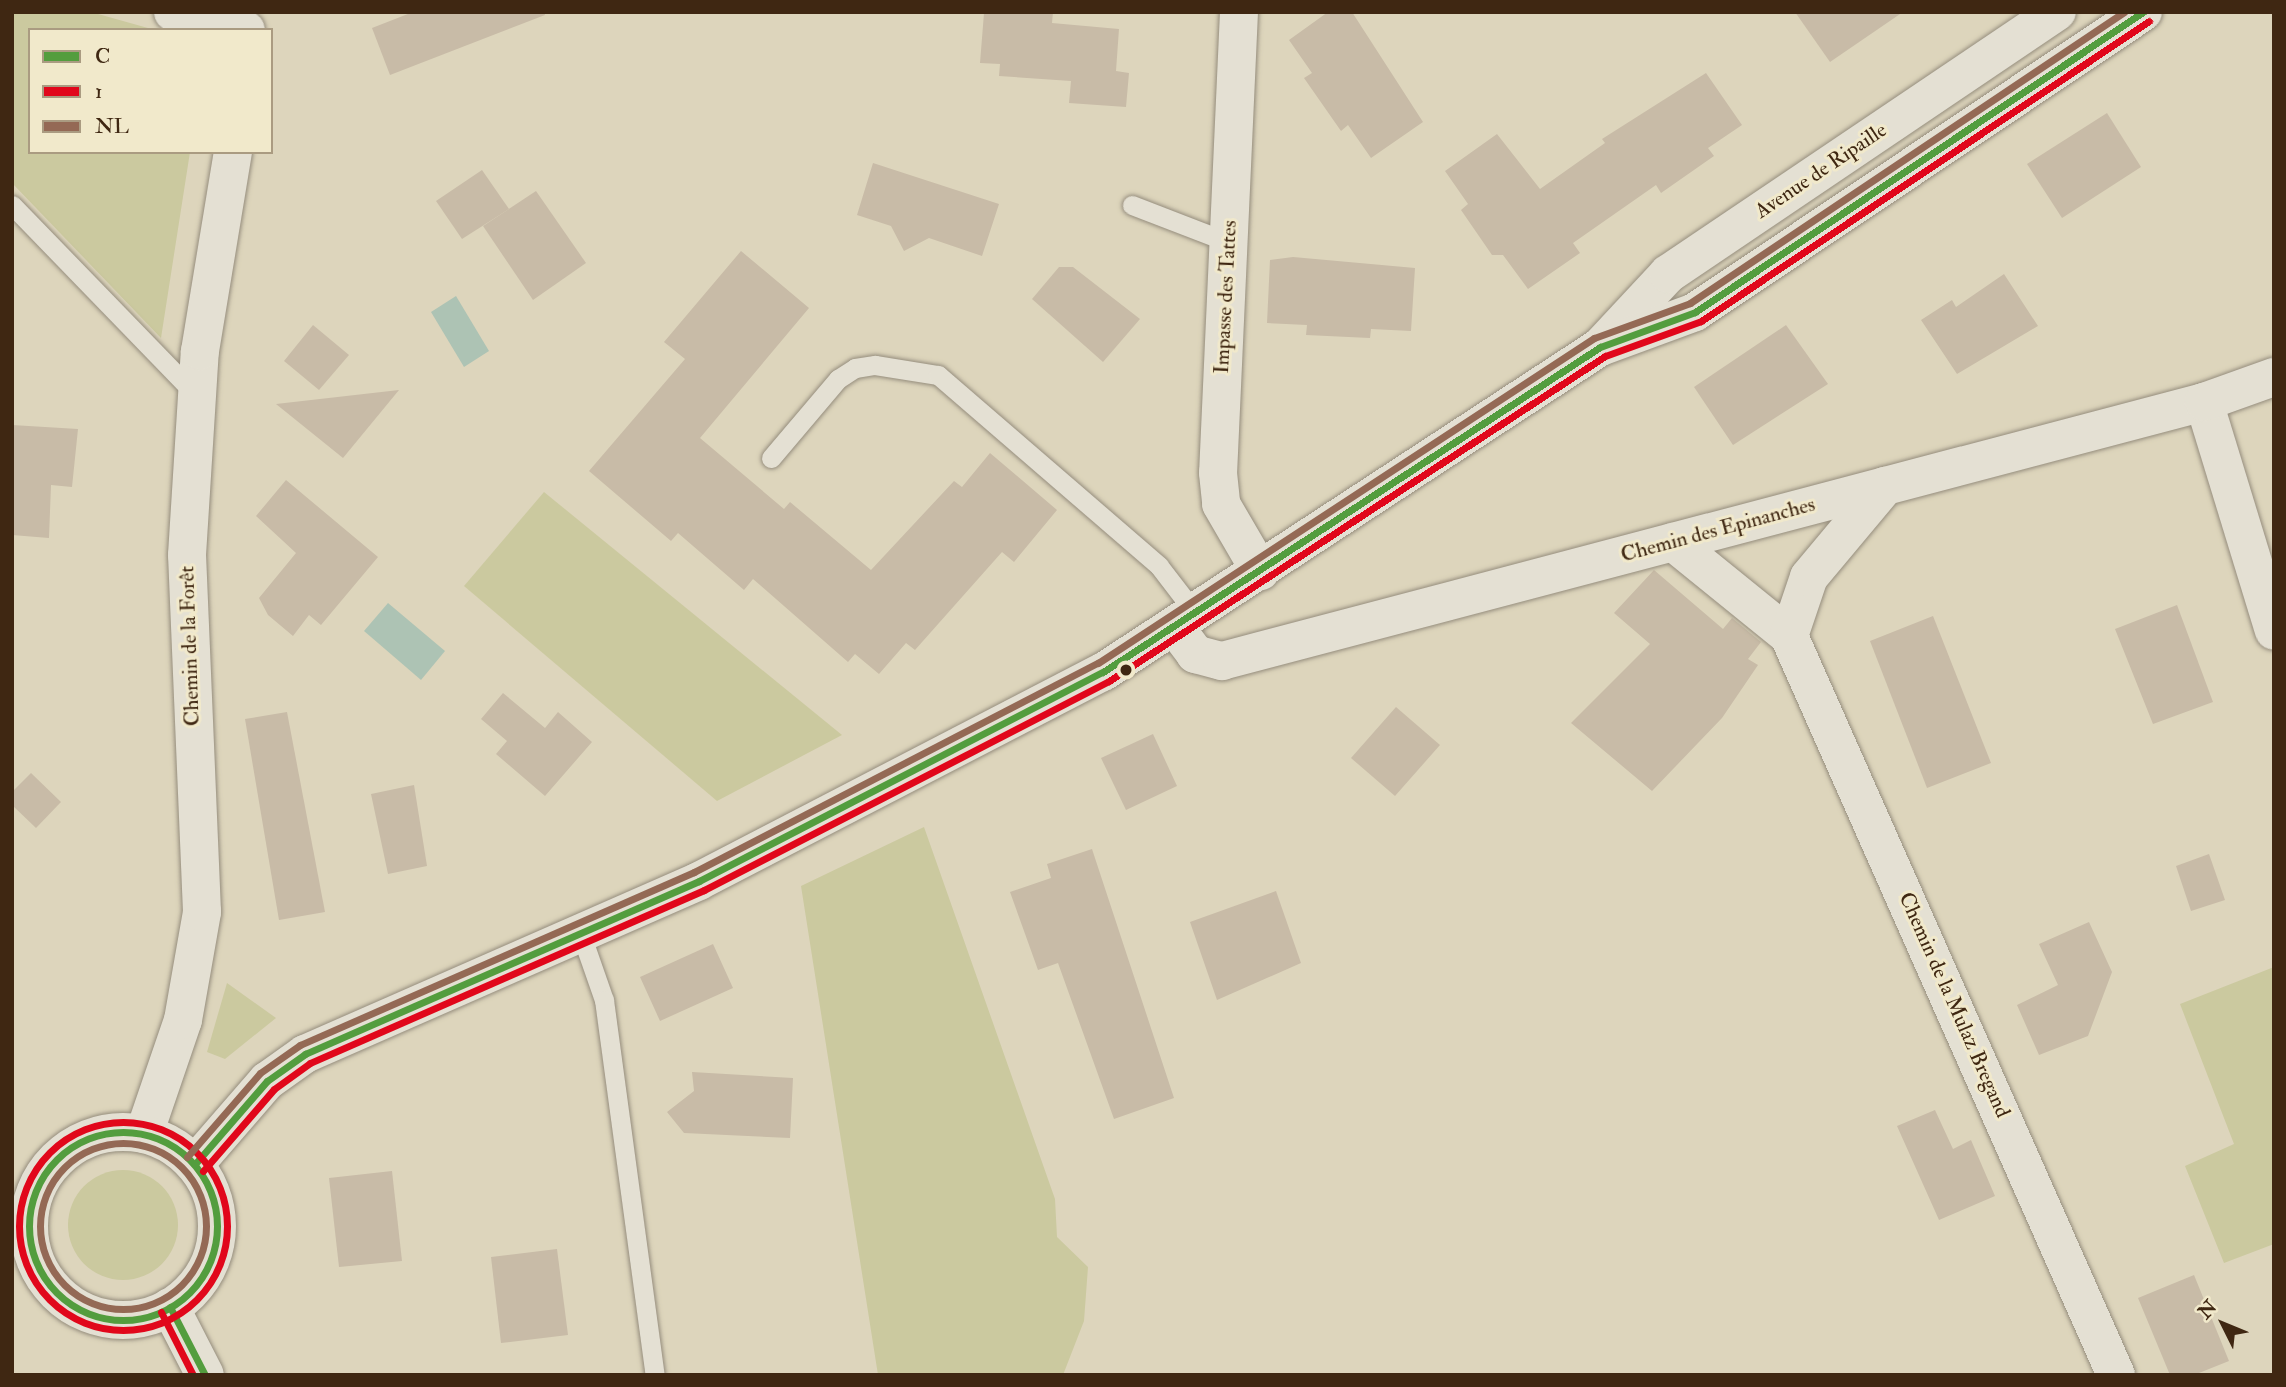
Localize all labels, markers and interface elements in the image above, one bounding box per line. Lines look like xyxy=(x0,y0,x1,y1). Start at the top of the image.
legend xyxy=(28,28,273,154)
text: C xyxy=(95,43,110,70)
text: 1 xyxy=(95,78,103,105)
text: NL xyxy=(95,113,129,140)
street label: Avenue de Ripaille xyxy=(1750,118,1892,224)
street label: Impasse des Tattes xyxy=(1209,220,1243,374)
street label: Chemin des Epinanches xyxy=(1618,492,1818,568)
street label: Chemin de la Forêt xyxy=(175,565,205,727)
unlabelled marker xyxy=(1119,663,1133,677)
street label: Chemin de la Mulaz Bregand xyxy=(1893,888,2015,1122)
north arrow xyxy=(2188,1289,2258,1359)
text: N xyxy=(2193,1295,2222,1324)

